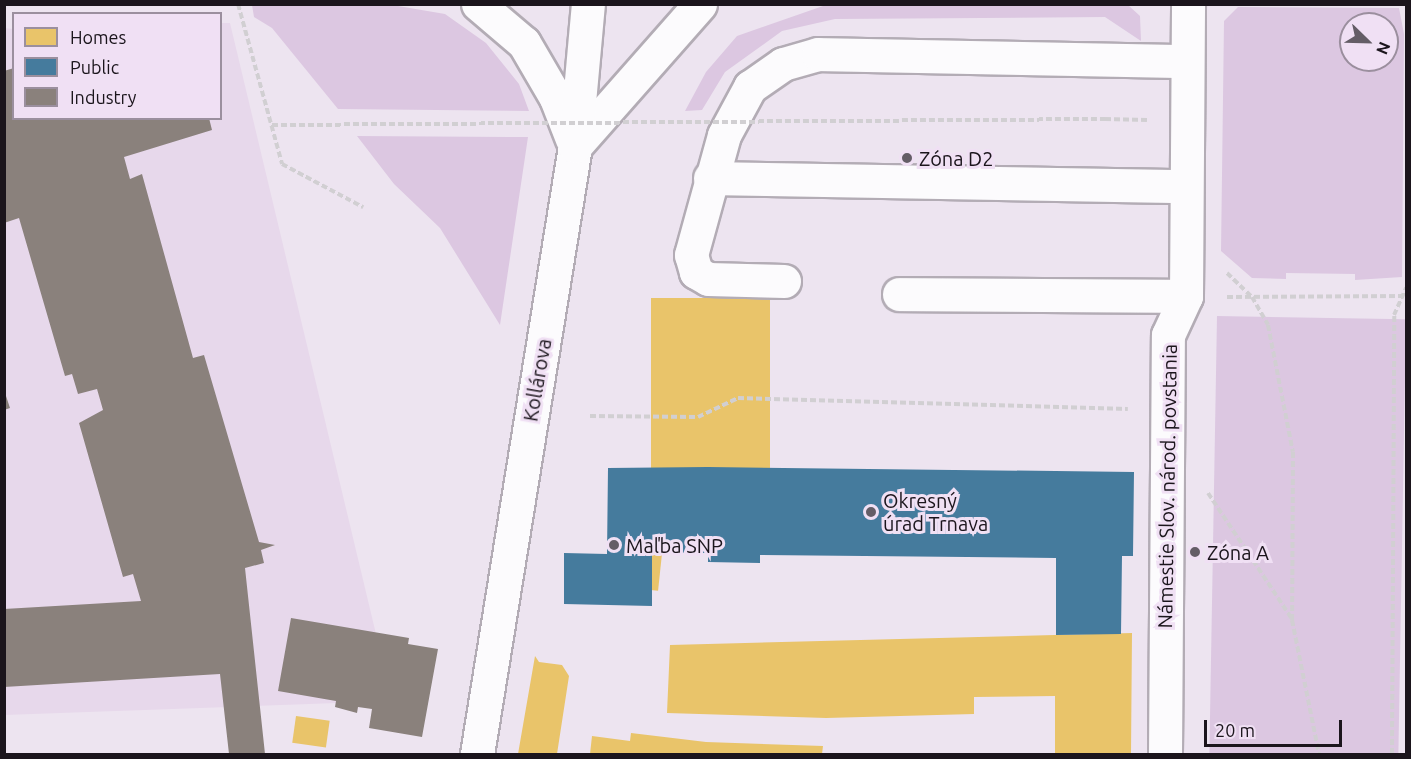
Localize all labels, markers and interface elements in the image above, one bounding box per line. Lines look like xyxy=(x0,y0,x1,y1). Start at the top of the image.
legend xyxy=(12,12,222,120)
north arrow xyxy=(1339,12,1399,72)
text: Homes xyxy=(70,27,126,47)
text: N xyxy=(1373,39,1394,57)
text: Public xyxy=(70,57,119,77)
text: Industry xyxy=(70,87,136,107)
place label: Zóna D2 xyxy=(919,146,994,170)
marker: Zóna D2 xyxy=(900,151,914,165)
street label: Kollárova xyxy=(518,337,556,423)
street label: Námestie Slov. národ. povstania xyxy=(1153,344,1181,628)
place label: Okresný úrad Trnava xyxy=(883,488,988,535)
marker: Okresný úrad Trnava xyxy=(864,505,878,519)
place label: Maľba SNP xyxy=(626,533,723,557)
marker: Maľba SNP xyxy=(607,538,621,552)
place label: Zóna A xyxy=(1207,540,1269,564)
marker: Zóna A xyxy=(1188,545,1202,559)
scale bar xyxy=(1207,708,1345,746)
text: 20 m xyxy=(1215,720,1255,740)

